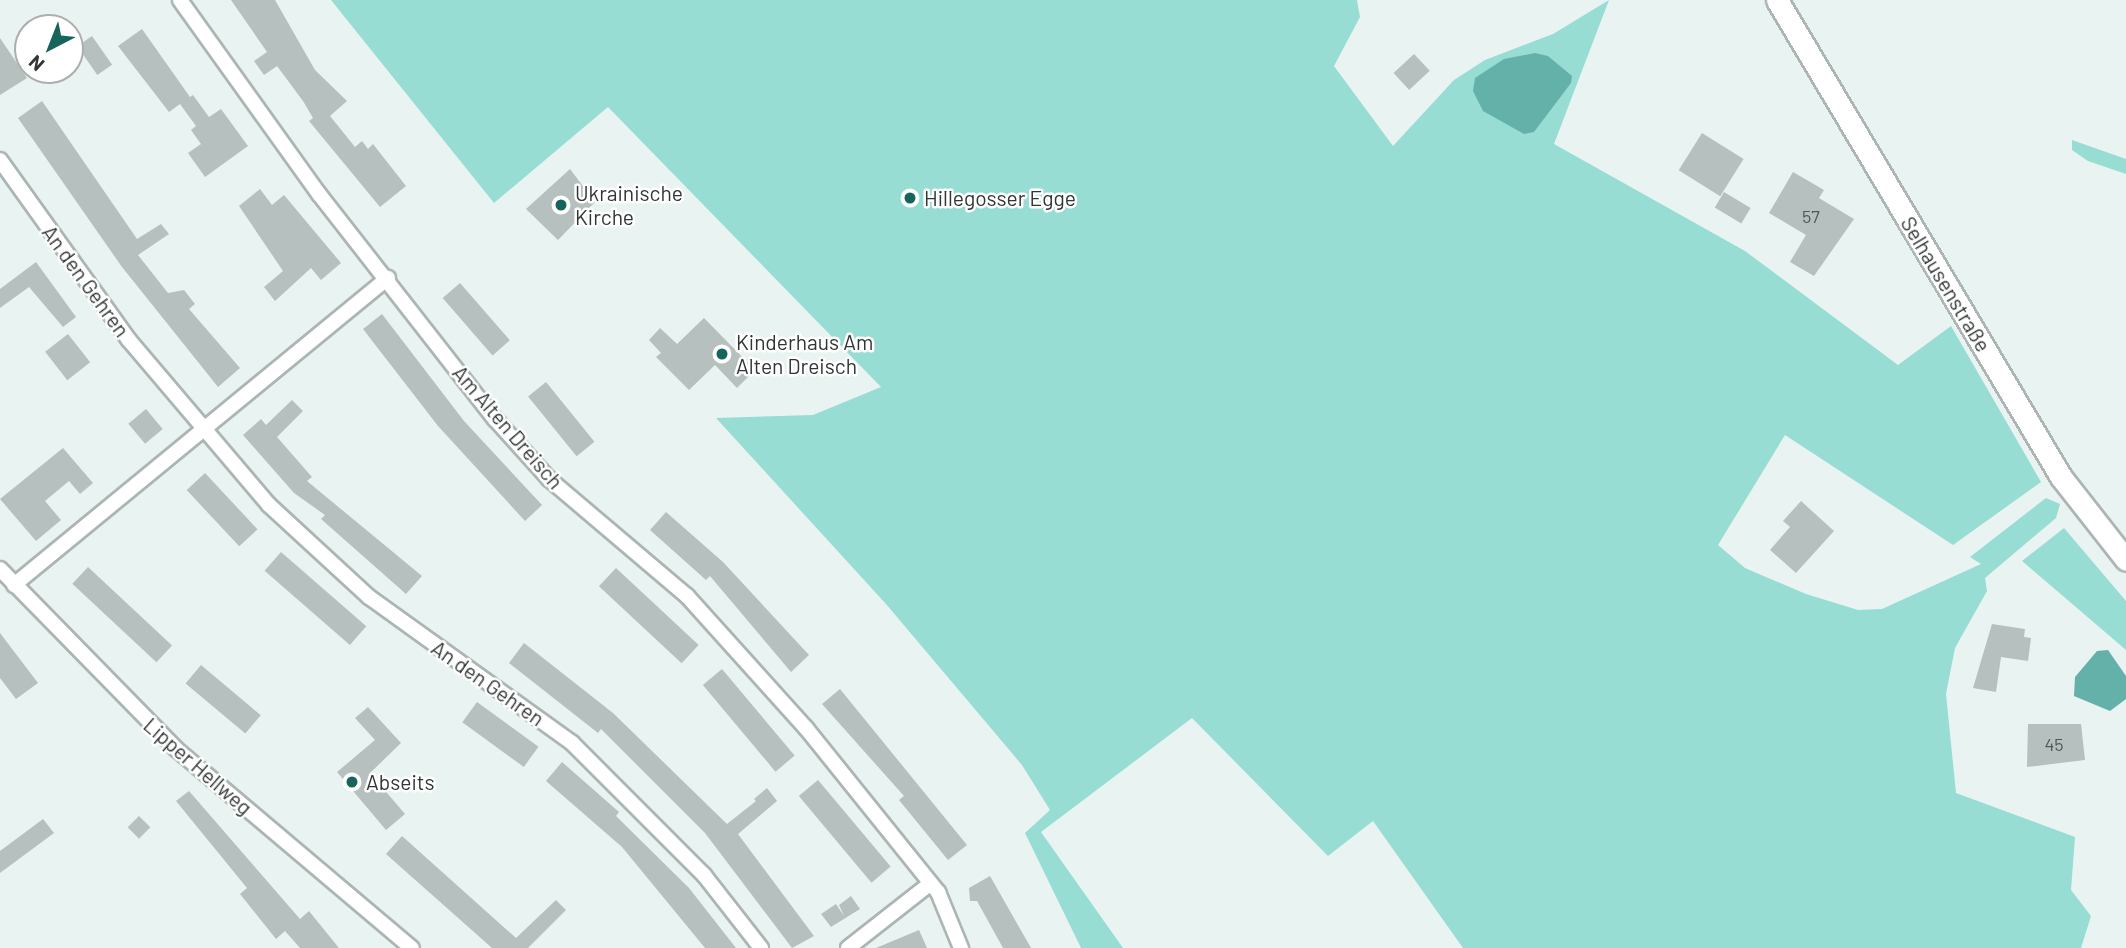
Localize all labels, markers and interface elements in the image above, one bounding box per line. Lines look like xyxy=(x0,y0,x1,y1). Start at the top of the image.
north arrow xyxy=(14,14,84,84)
text: N xyxy=(24,51,48,76)
place label: Ukrainische Kirche xyxy=(575,180,683,230)
place label: Hillegosser Egge xyxy=(924,185,1076,211)
marker: Hillegosser Egge xyxy=(902,190,918,206)
marker: Ukrainische Kirche xyxy=(553,197,569,213)
house number: 57 xyxy=(1802,205,1820,227)
street label: Selhausenstraße xyxy=(1896,212,1996,356)
street label: An den Gehren xyxy=(37,220,135,342)
place label: Kinderhaus Am Alten Dreisch xyxy=(736,329,873,379)
marker: Kinderhaus Am Alten Dreisch xyxy=(714,346,730,362)
street label: Am Alten Dreisch xyxy=(448,360,568,494)
street label: An den Gehren xyxy=(427,635,549,731)
street label: Lipper Hellweg xyxy=(139,712,257,820)
house number: 45 xyxy=(2044,733,2064,755)
place label: Abseits xyxy=(366,769,435,795)
marker: Abseits xyxy=(344,774,360,790)

